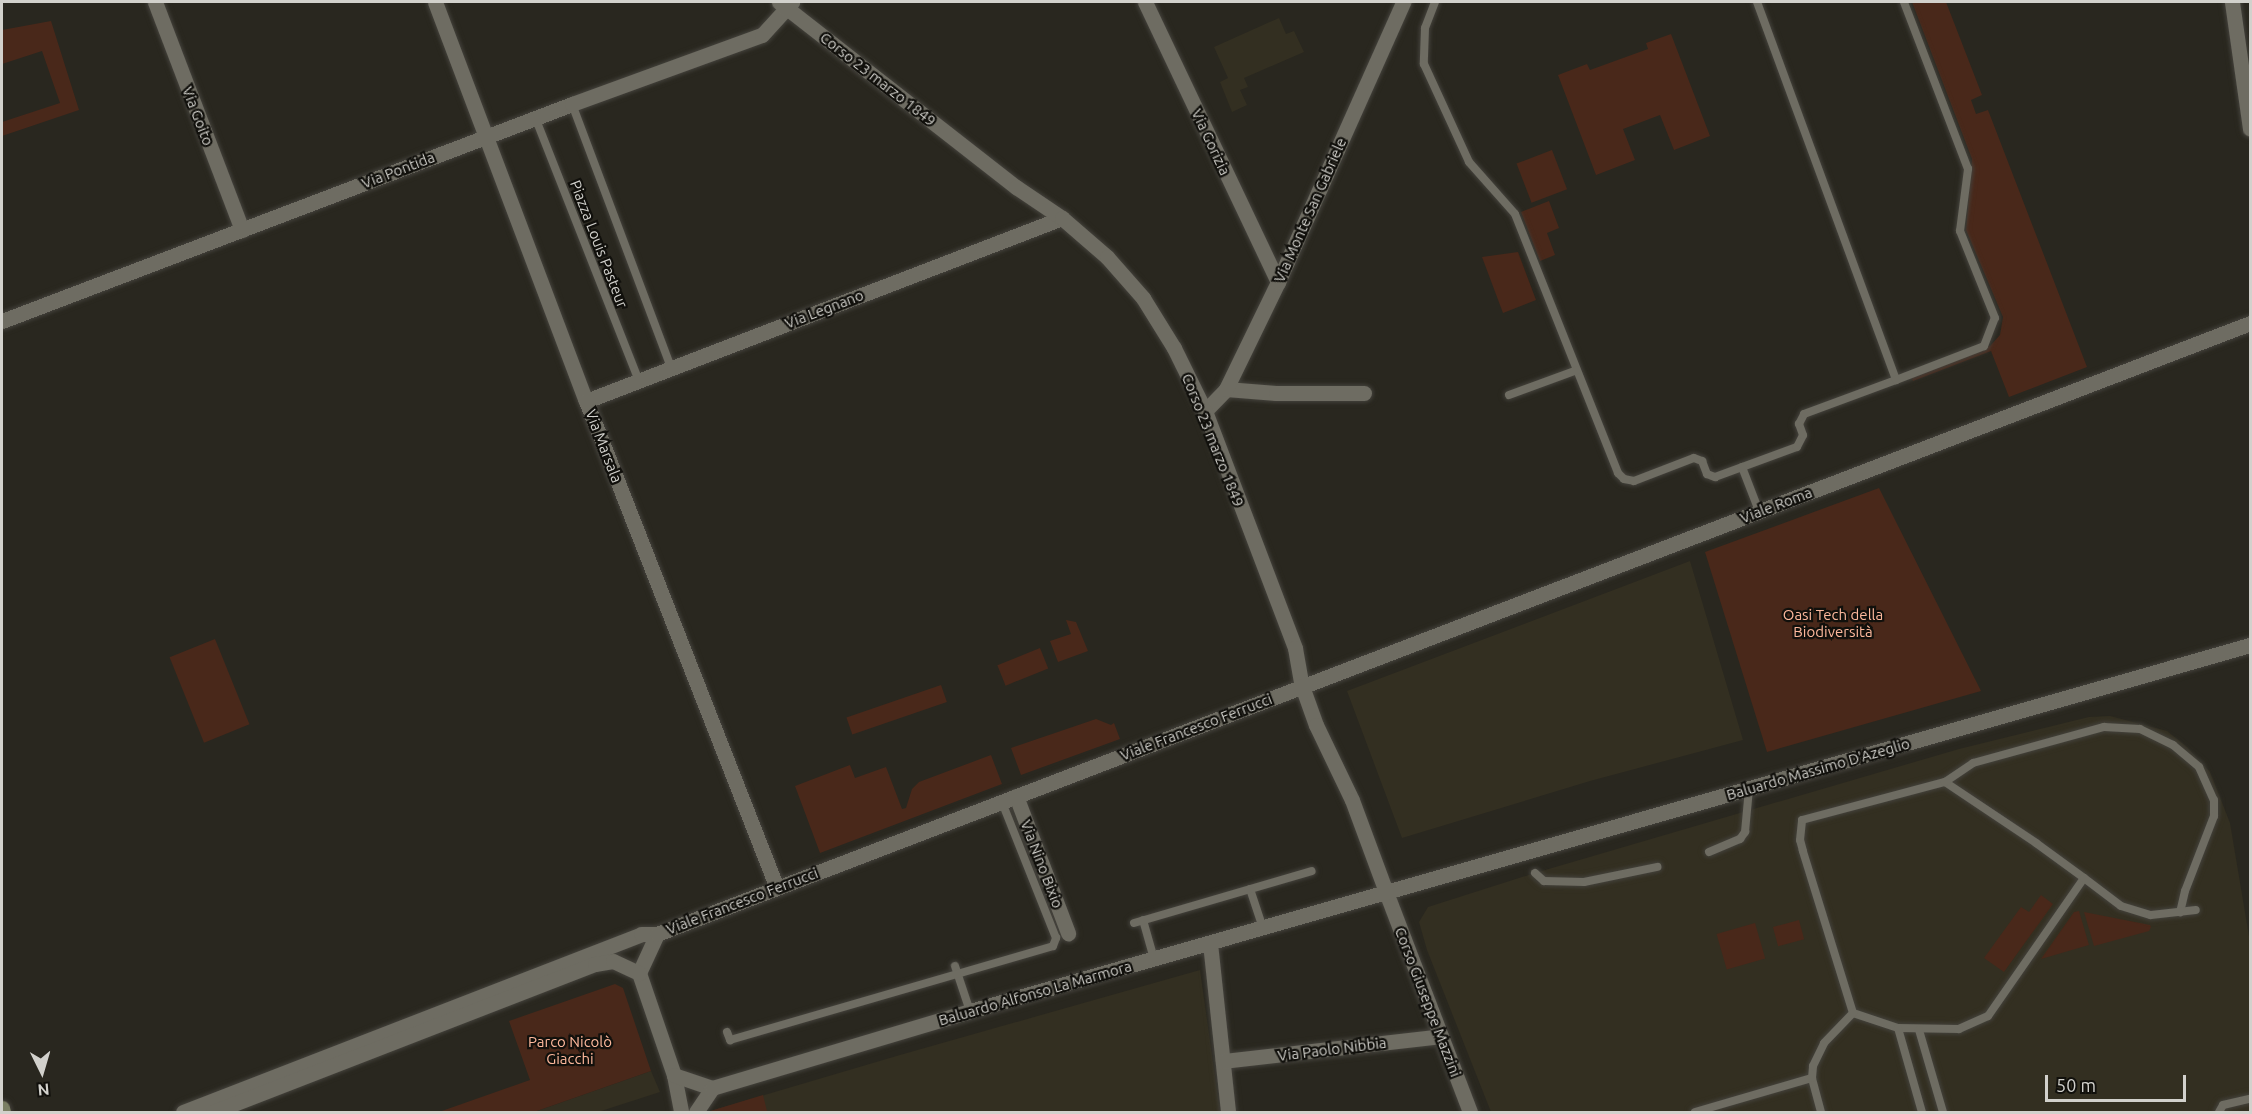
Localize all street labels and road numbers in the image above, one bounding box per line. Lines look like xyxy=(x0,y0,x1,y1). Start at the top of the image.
street label: Corso 23 marzo 1849 xyxy=(817,28,939,130)
street label: Via Goito xyxy=(179,84,217,148)
street label: Via Gorizia xyxy=(1188,106,1234,178)
street label: Via Monte San Gabriele xyxy=(1270,135,1350,285)
street label: Via Pontida xyxy=(359,148,437,192)
street label: Piazza Louis Pasteur xyxy=(566,178,632,310)
street label: Via Legnano xyxy=(782,286,866,332)
street label: Corso 23 marzo 1849 xyxy=(1178,371,1248,509)
street label: Via Marsala xyxy=(582,407,626,485)
street label: Viale Roma xyxy=(1737,483,1815,527)
street label: Viale Francesco Ferrucci xyxy=(1118,690,1274,764)
street label: Baluardo Massimo D'Azeglio xyxy=(1724,734,1912,804)
street label: Via Nino Bixio xyxy=(1017,817,1067,911)
street label: Viale Francesco Ferrucci xyxy=(664,864,820,938)
street label: Corso Giuseppe Mazzini xyxy=(1391,925,1465,1079)
street label: Baluardo Alfonso La Marmora xyxy=(936,957,1134,1029)
street label: Via Paolo Nibbia xyxy=(1277,1033,1387,1065)

